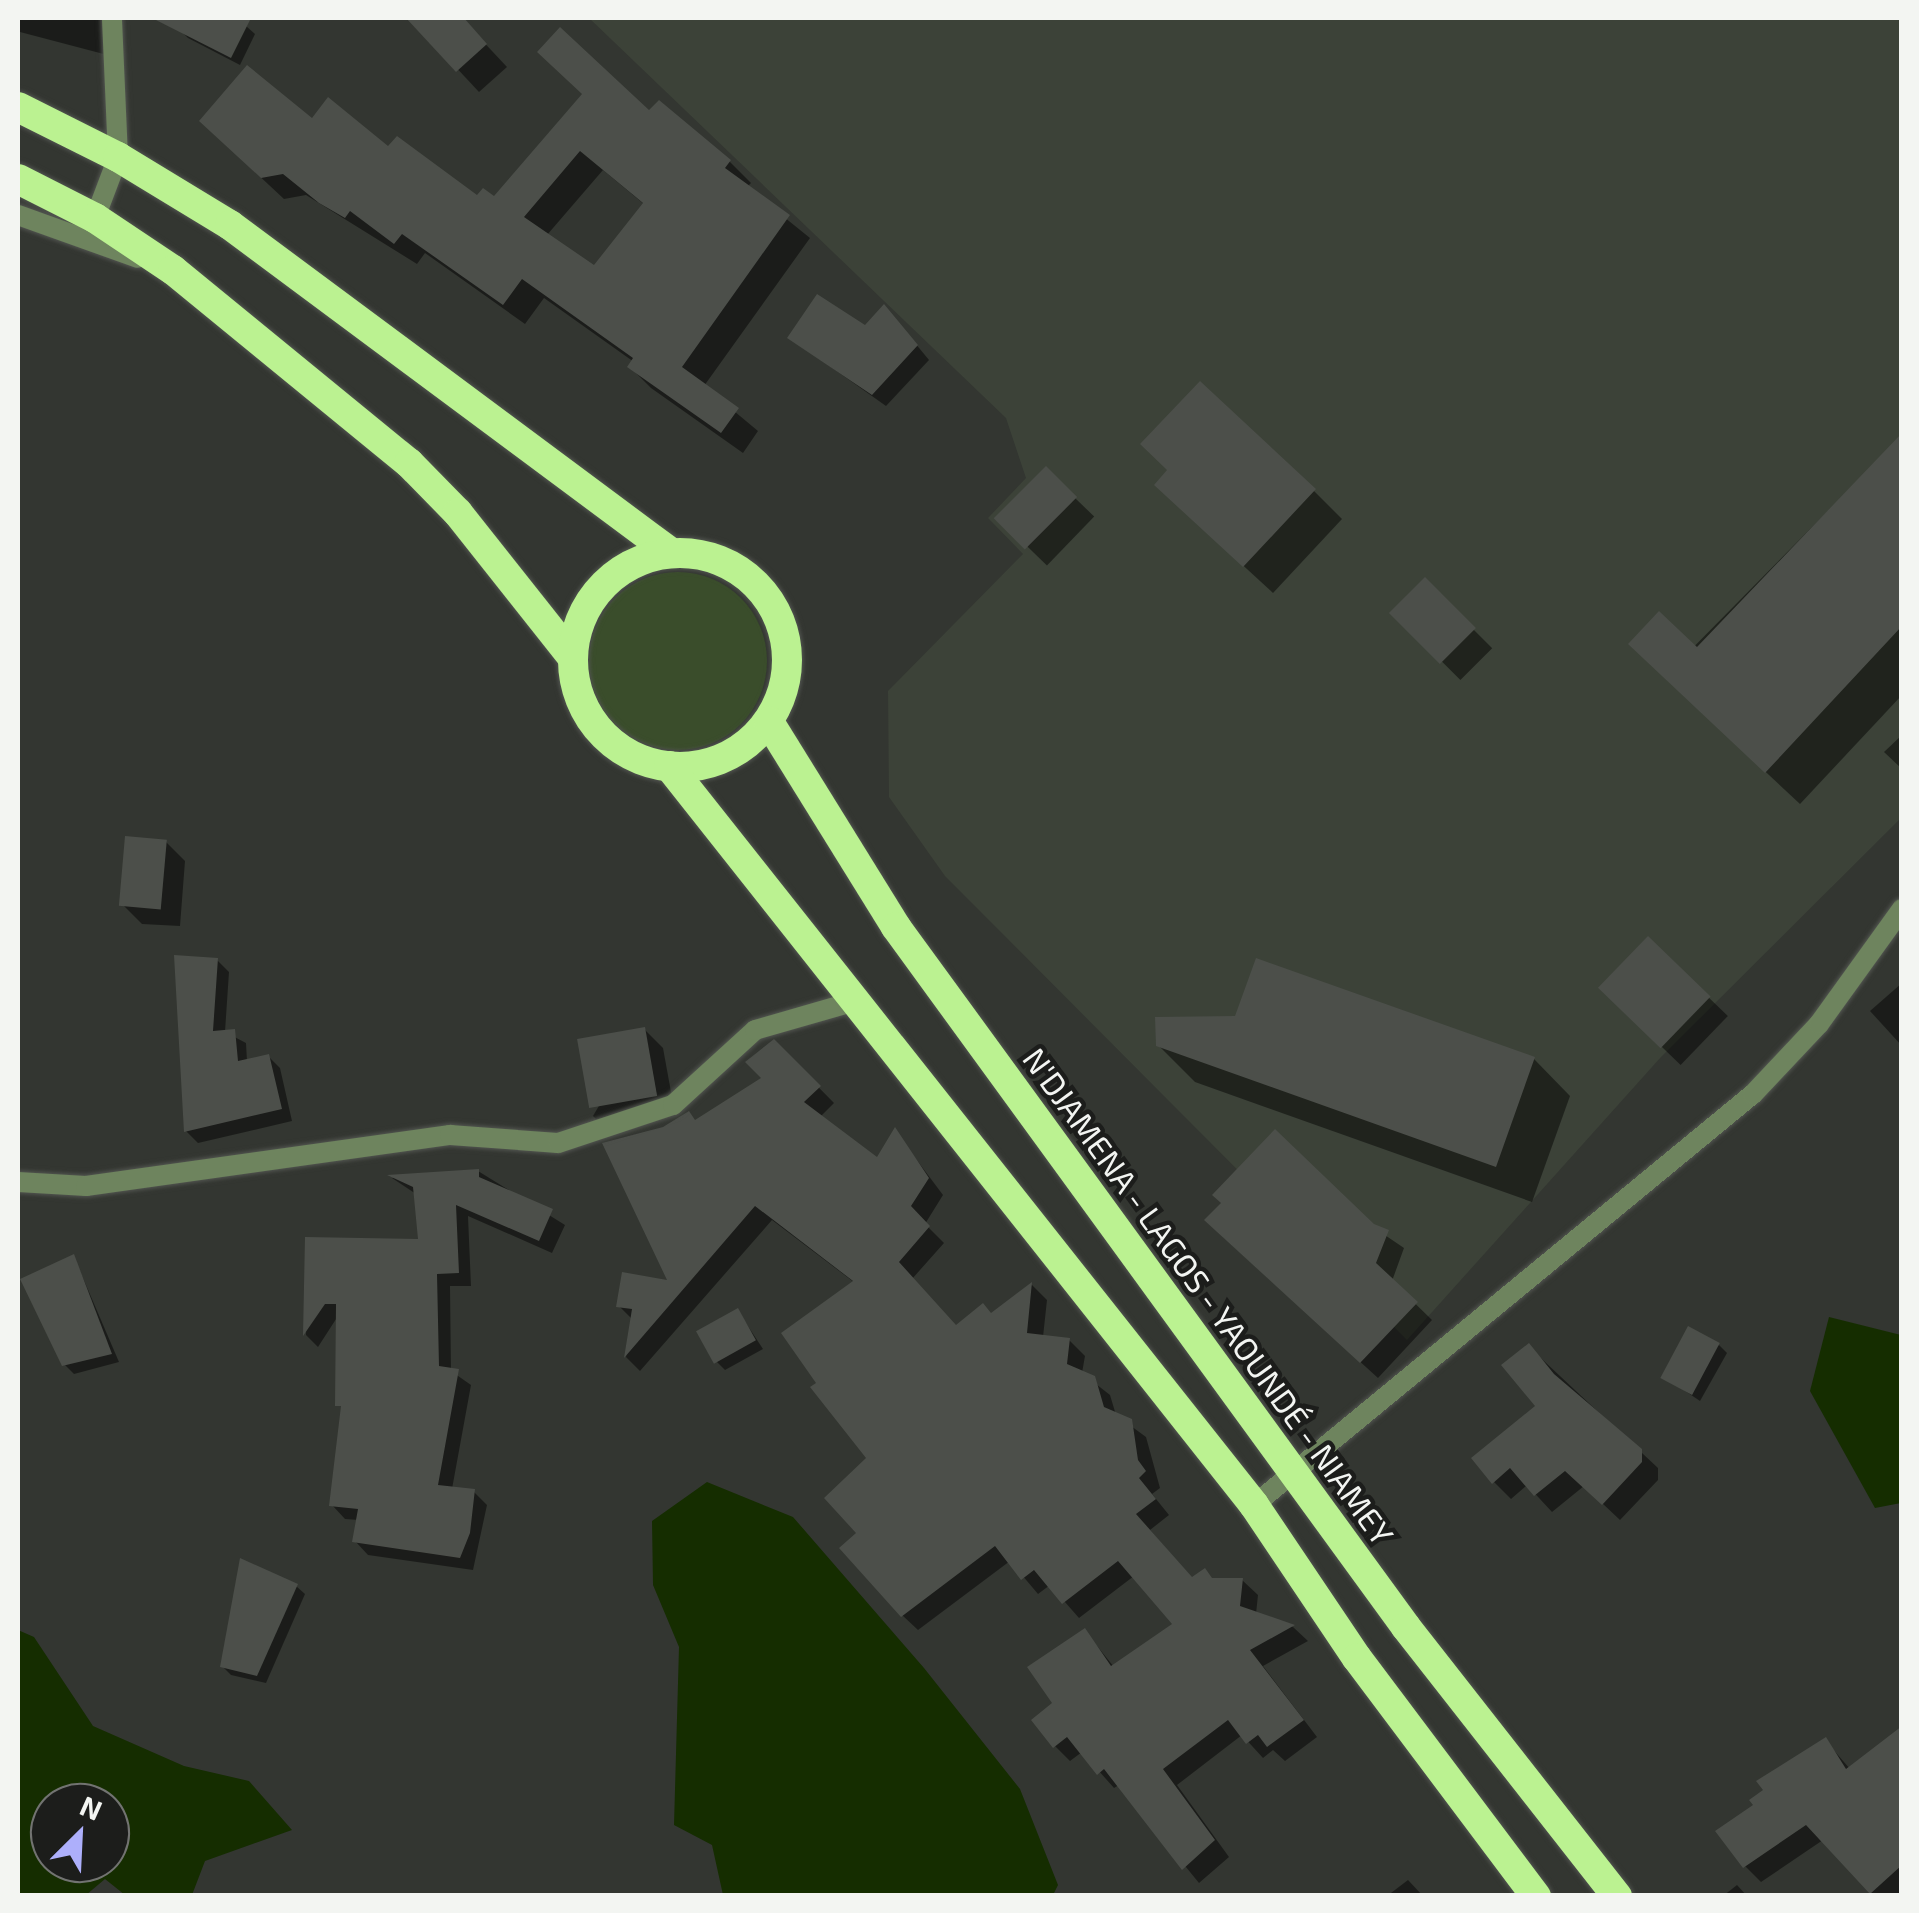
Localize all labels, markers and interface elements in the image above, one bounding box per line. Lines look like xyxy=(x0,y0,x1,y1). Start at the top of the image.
street label: N'DJAMENA - LAGOS - YAOUNDÉ - NIAMEY xyxy=(1015,1039,1403,1553)
north arrow xyxy=(30,1783,130,1883)
text: N xyxy=(75,1788,108,1827)

